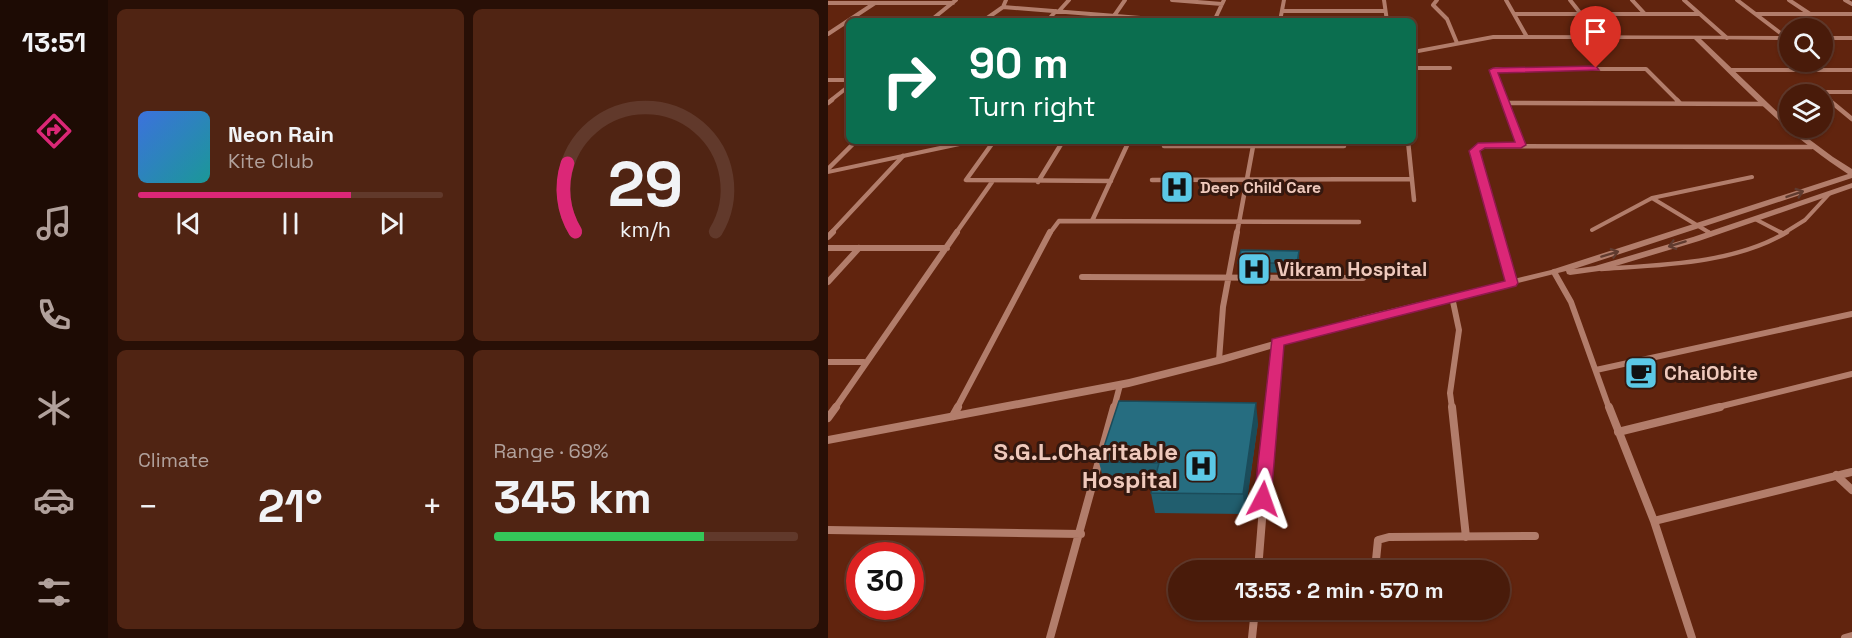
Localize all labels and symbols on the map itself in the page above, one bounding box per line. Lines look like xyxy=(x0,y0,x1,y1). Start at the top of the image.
pin xyxy=(1570,6,1621,68)
hospital icon: Deep Child Care xyxy=(1159,169,1195,205)
place label: Deep Child Care xyxy=(1200,177,1321,198)
one-way arrow xyxy=(1785,187,1804,198)
one-way arrow xyxy=(1668,240,1687,251)
one-way arrow xyxy=(1600,248,1619,259)
hospital icon: Vikram Hospital xyxy=(1236,251,1272,287)
place label: Vikram Hospital xyxy=(1277,256,1427,282)
cafe icon: ChaiObite xyxy=(1623,355,1659,391)
place label: ChaiObite xyxy=(1664,360,1758,386)
place label: S.G.L.Charitable Hospital xyxy=(994,436,1178,495)
hospital icon: S.G.L.Charitable Hospital xyxy=(1183,448,1219,484)
position arrow xyxy=(1231,467,1295,531)
speed limit sign: 30 xyxy=(846,542,924,620)

